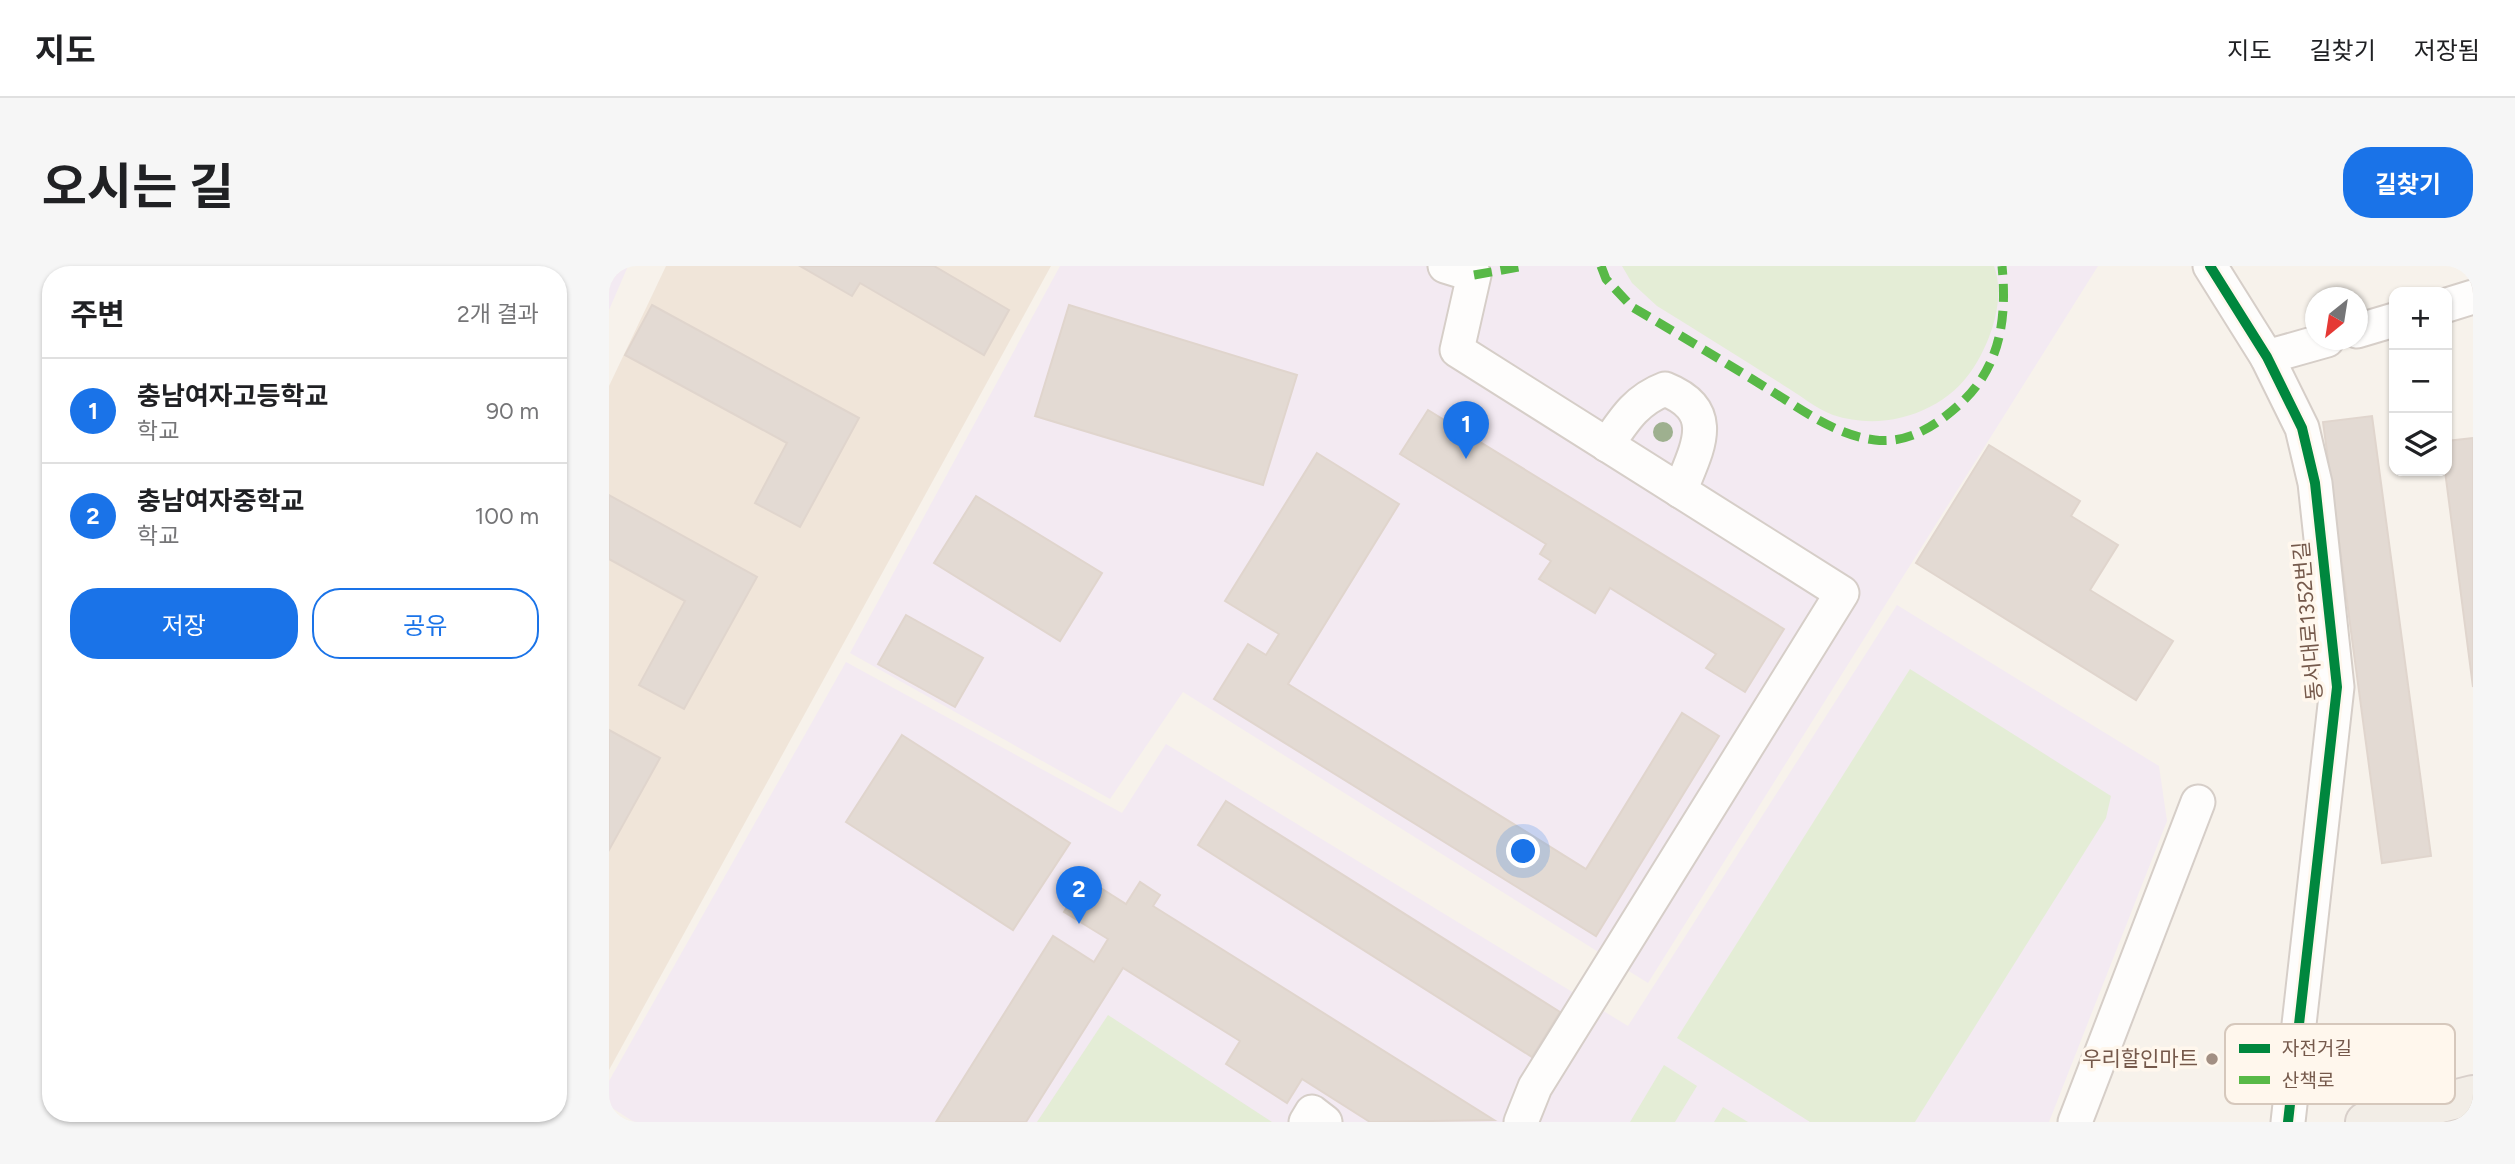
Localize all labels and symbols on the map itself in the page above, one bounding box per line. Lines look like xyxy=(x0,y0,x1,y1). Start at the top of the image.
north arrow xyxy=(2305,287,2368,350)
pin: 1 xyxy=(1443,401,1489,459)
street label: 동서대로1352번길 xyxy=(2288,540,2327,702)
your location xyxy=(1506,834,1540,868)
pin: 2 xyxy=(1056,866,1102,924)
legend xyxy=(2225,1024,2455,1104)
text: 자전거길 xyxy=(2282,1037,2352,1060)
place label: 우리할인마트 xyxy=(2082,1046,2198,1071)
marker: 우리할인마트 xyxy=(2204,1051,2220,1067)
text: 산책로 xyxy=(2282,1069,2334,1092)

